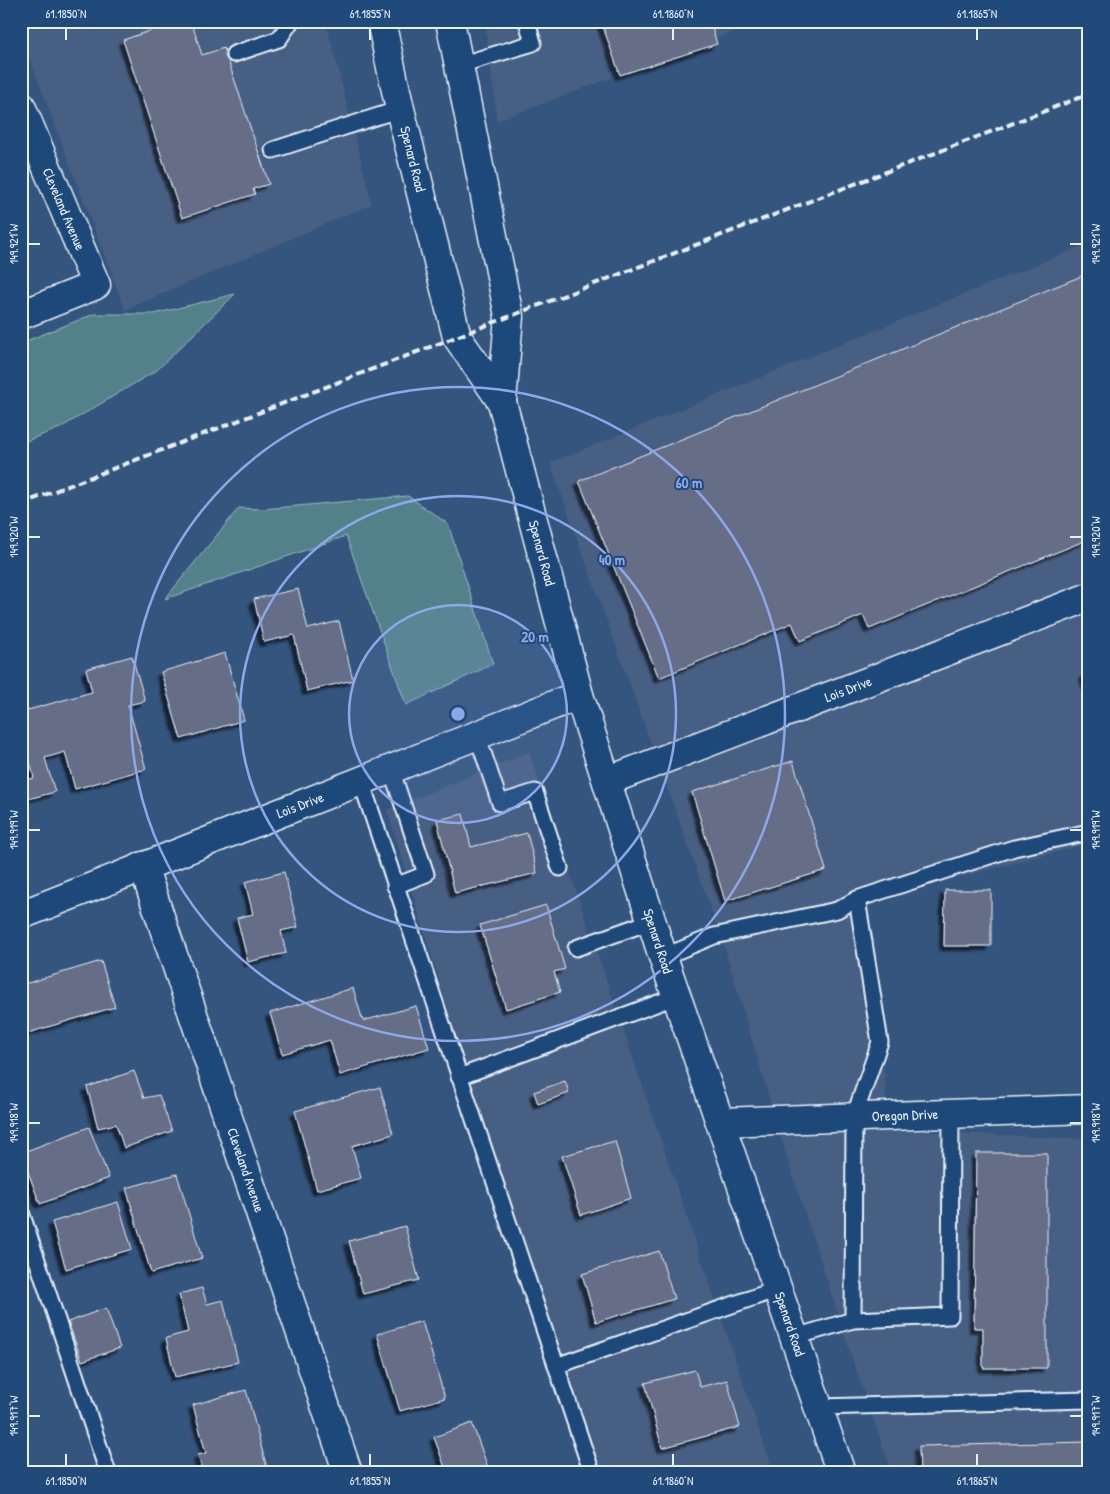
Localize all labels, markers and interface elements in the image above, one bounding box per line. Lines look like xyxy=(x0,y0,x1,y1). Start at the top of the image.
text: 61.1850°N xyxy=(46,5,86,22)
text: 61.1855°N xyxy=(350,5,390,22)
text: 61.1860°N xyxy=(653,5,693,22)
text: 61.1865°N xyxy=(957,5,997,22)
street label: Spenard Road xyxy=(395,124,431,194)
street label: Cleveland Avenue xyxy=(39,165,91,253)
text: 149.921°W xyxy=(5,223,22,264)
text: 149.921°W xyxy=(1087,223,1104,264)
text: 60 m xyxy=(676,472,702,493)
text: 149.920°W xyxy=(5,516,22,558)
text: 149.920°W xyxy=(1087,516,1104,558)
street label: Spenard Road xyxy=(524,518,560,588)
text: 40 m xyxy=(599,549,625,570)
text: 20 m xyxy=(521,626,549,647)
street label: Lois Drive xyxy=(822,671,874,706)
centre of rings xyxy=(449,705,467,723)
street label: Lois Drive xyxy=(274,787,326,822)
text: 149.919°W xyxy=(5,810,22,850)
text: 149.919°W xyxy=(1087,810,1104,850)
street label: Spenard Road xyxy=(638,906,678,976)
text: 149.918°W xyxy=(5,1102,22,1143)
text: 149.918°W xyxy=(1087,1102,1104,1143)
street label: Oregon Drive xyxy=(871,1104,939,1126)
street label: Cleveland Avenue xyxy=(223,1125,270,1215)
street label: Spenard Road xyxy=(770,1289,811,1359)
text: 149.917°W xyxy=(5,1395,22,1436)
text: 149.917°W xyxy=(1087,1395,1104,1436)
text: 61.1850°N xyxy=(46,1472,86,1489)
text: 61.1855°N xyxy=(350,1472,390,1489)
text: 61.1860°N xyxy=(653,1472,693,1489)
text: 61.1865°N xyxy=(957,1472,997,1489)

